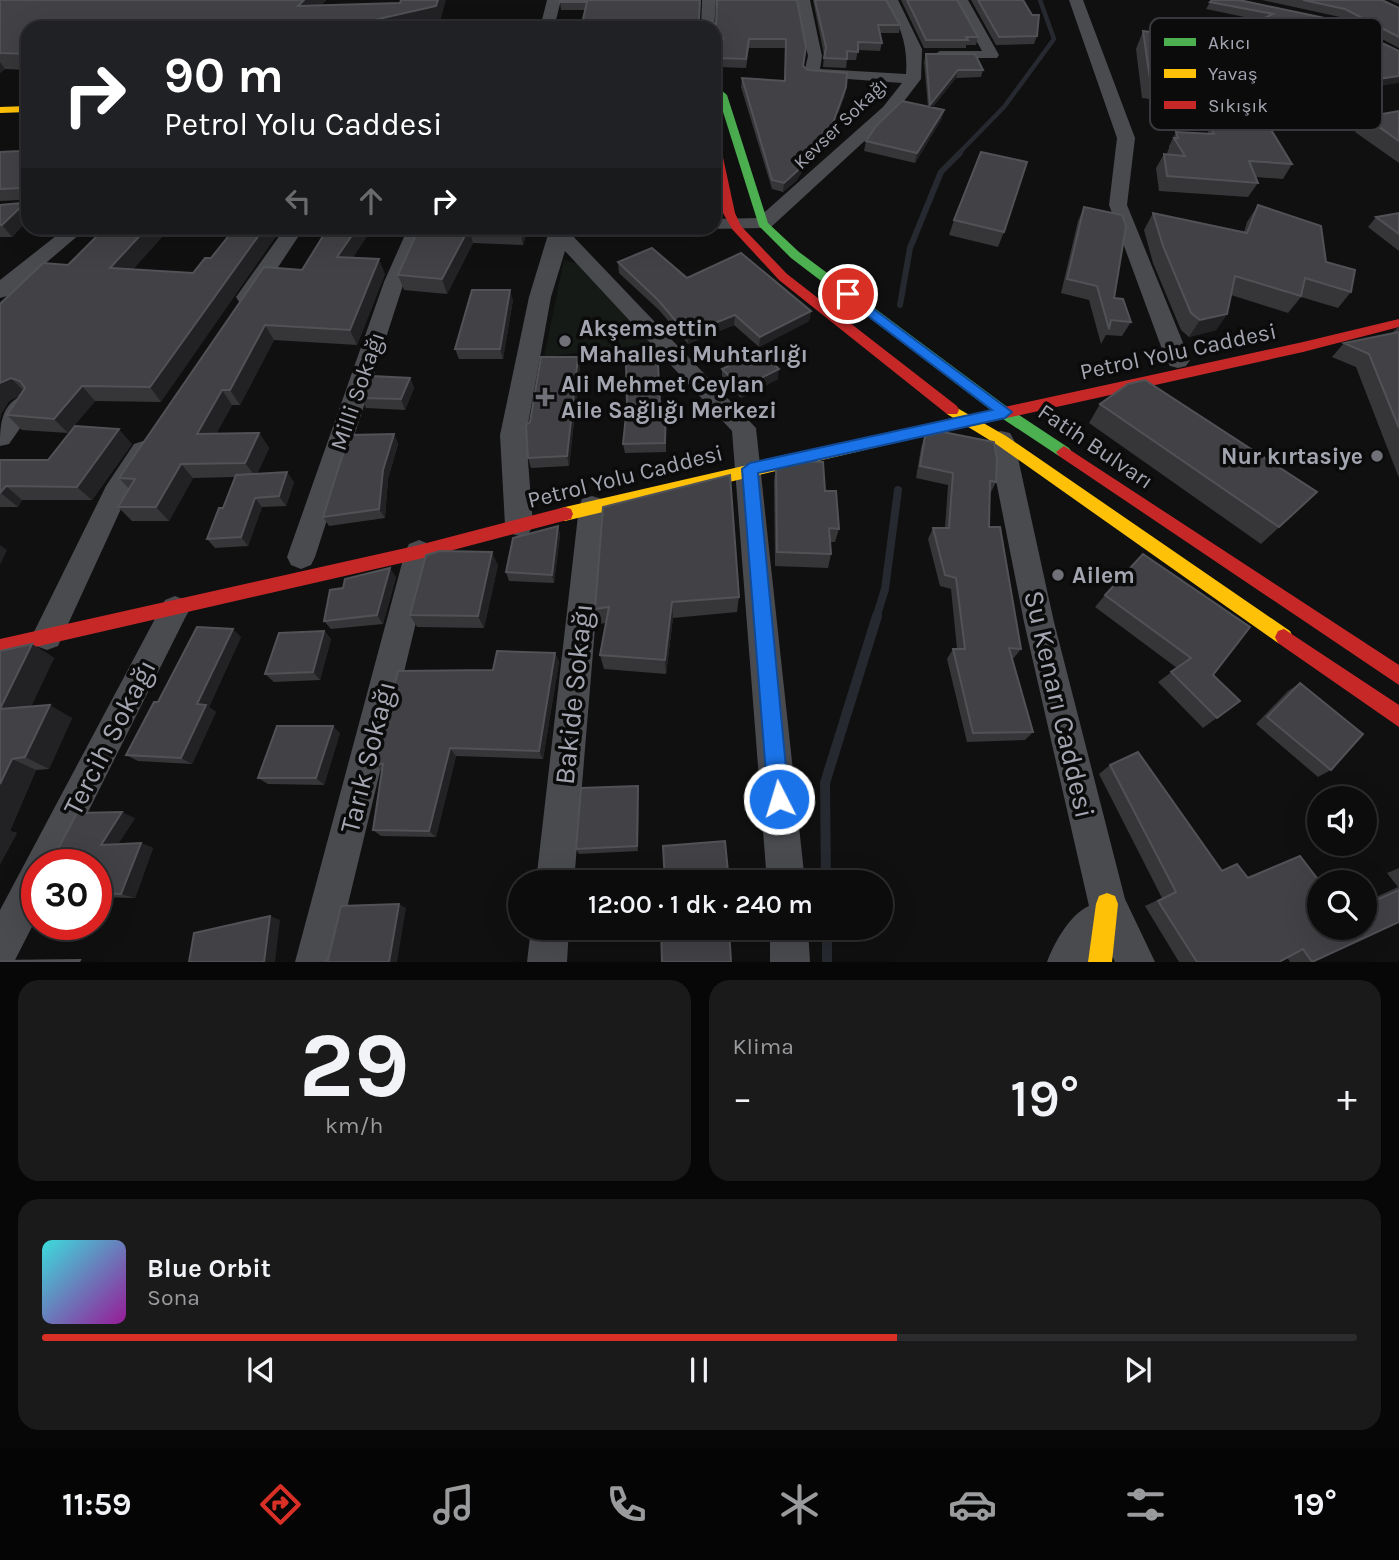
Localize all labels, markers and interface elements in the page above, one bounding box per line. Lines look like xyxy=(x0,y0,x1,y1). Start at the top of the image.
legend xyxy=(1150,18,1382,130)
text: Akıcı xyxy=(1208,32,1251,54)
text: 90 m xyxy=(164,47,284,104)
icon: right xyxy=(49,49,140,140)
text: Yavaş xyxy=(1208,63,1258,85)
street label: Kevser Sokağı xyxy=(789,74,892,174)
text: Sıkışık xyxy=(1208,95,1268,117)
text: Petrol Yolu Caddesi xyxy=(164,106,443,143)
icon: left xyxy=(279,182,317,220)
icon: ahead xyxy=(352,182,390,220)
icon: right xyxy=(425,182,463,220)
pin xyxy=(818,264,878,324)
icon: arrive xyxy=(829,275,867,313)
place label: Akşemsettin Mahallesi Muhtarlığı xyxy=(579,315,808,368)
street label: Petrol Yolu Caddesi xyxy=(1077,317,1279,386)
street label: Milli Sokağı xyxy=(325,328,390,454)
marker: Akşemsettin Mahallesi Muhtarlığı xyxy=(557,333,573,349)
place label: Ali Mehmet Ceylan Aile Sağlığı Merkezi xyxy=(561,371,777,424)
marker: Ali Mehmet Ceylan Aile Sağlığı Merkezi xyxy=(535,387,555,407)
street label: Fatih Bulvarı xyxy=(1033,398,1158,495)
street label: Petrol Yolu Caddesi xyxy=(525,439,726,514)
place label: Nur kırtasiye xyxy=(1221,443,1363,470)
marker: Nur kırtasiye xyxy=(1369,448,1385,464)
place label: Ailem xyxy=(1072,562,1135,589)
marker: Ailem xyxy=(1050,567,1066,583)
street label: Su Kenarı Caddesi xyxy=(1017,587,1102,821)
street label: Bakide Sokağı xyxy=(548,602,599,786)
street label: Tercih Sokağı xyxy=(56,654,163,821)
street label: Tarık Sokağı xyxy=(333,678,402,837)
position arrow xyxy=(742,762,816,836)
map controls xyxy=(1307,786,1377,940)
button: sound xyxy=(1307,786,1377,856)
speed limit sign: 30 xyxy=(21,849,112,940)
button: search xyxy=(1307,870,1377,940)
text: 12:00 · 1 dk · 240 m xyxy=(588,889,813,920)
text: 29 xyxy=(299,1013,410,1119)
text: Klima xyxy=(733,1033,794,1060)
text: 19° xyxy=(1010,1068,1079,1129)
text: − xyxy=(733,1076,752,1121)
text: + xyxy=(1337,1076,1357,1121)
text: km/h xyxy=(325,1112,383,1139)
text: Blue Orbit xyxy=(147,1253,271,1284)
text: Sona xyxy=(147,1284,200,1311)
icon: previous xyxy=(242,1351,280,1389)
icon: pause xyxy=(680,1351,718,1389)
icon: next xyxy=(1119,1351,1157,1389)
icon: directions xyxy=(256,1480,305,1529)
icon: music xyxy=(429,1480,478,1529)
icon: phone xyxy=(602,1480,651,1529)
icon: climate xyxy=(775,1480,824,1529)
icon: car xyxy=(948,1480,997,1529)
icon: filters xyxy=(1121,1480,1170,1529)
text: 11:59 xyxy=(62,1486,132,1523)
text: 19° xyxy=(1294,1486,1337,1523)

